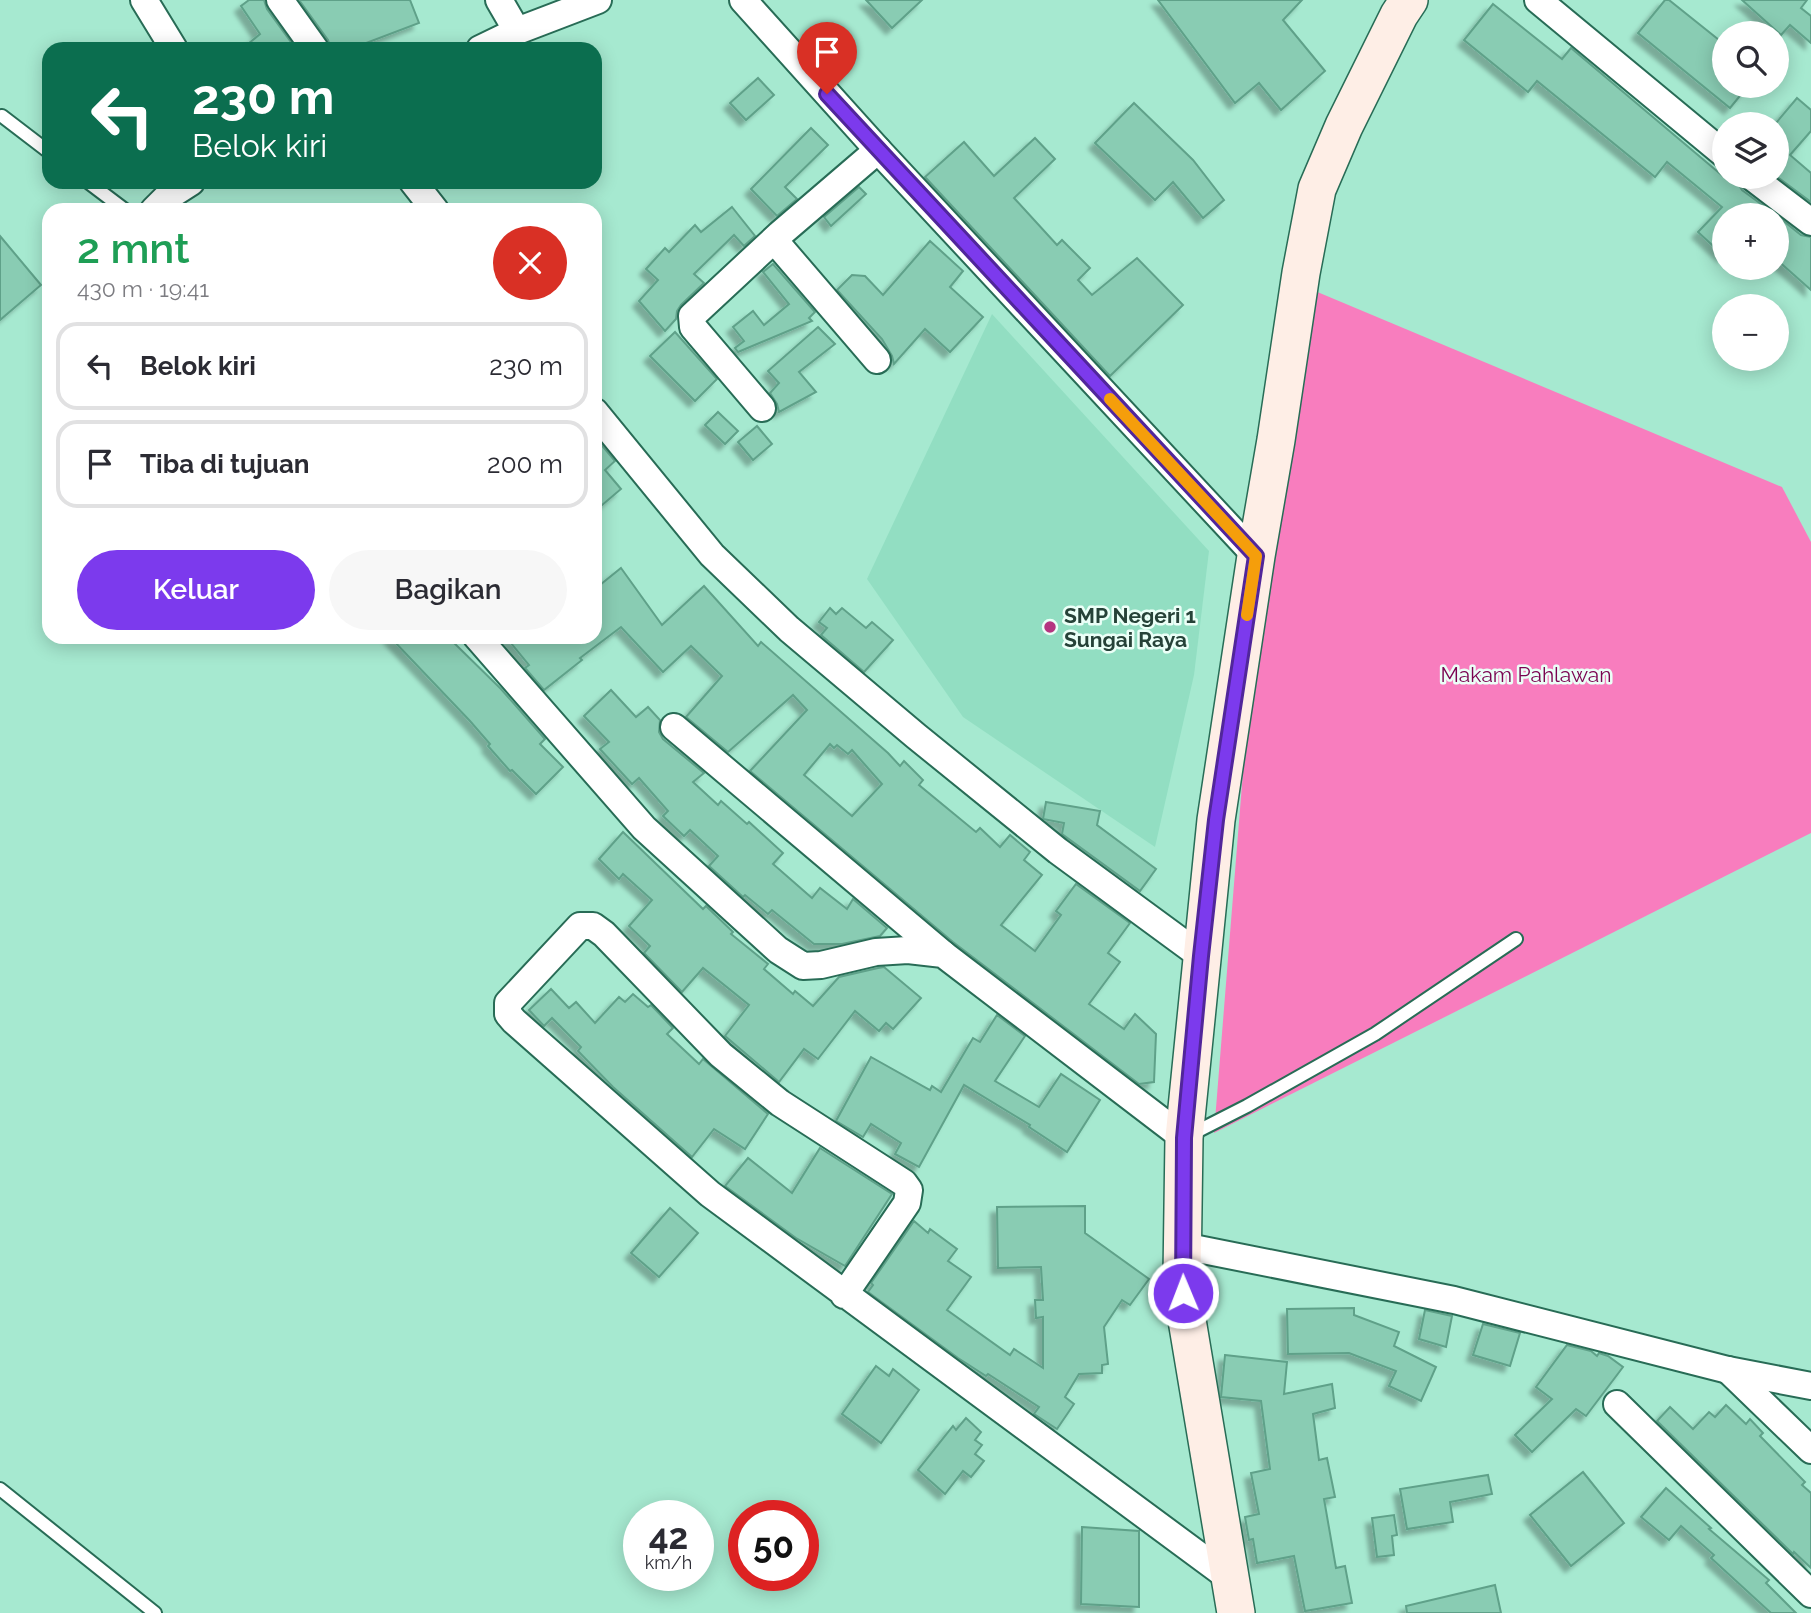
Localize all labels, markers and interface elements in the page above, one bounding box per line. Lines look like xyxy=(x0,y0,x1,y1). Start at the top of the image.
map controls xyxy=(1712,21,1789,371)
button: search xyxy=(1712,21,1789,98)
pin xyxy=(797,22,857,94)
icon: arrive xyxy=(808,33,846,71)
text: 230 m xyxy=(192,68,334,125)
icon: left xyxy=(77,70,168,161)
button: layers xyxy=(1712,112,1789,189)
text: Belok kiri xyxy=(192,127,327,164)
button: + xyxy=(1712,203,1789,280)
text: 2 mnt xyxy=(77,224,190,273)
button: close xyxy=(493,226,567,300)
text: 430 m · 19:41 xyxy=(77,275,209,302)
button: − xyxy=(1712,294,1789,371)
icon: left xyxy=(81,347,119,385)
text: Belok kiri xyxy=(140,351,256,381)
text: 230 m xyxy=(489,351,563,381)
icon: arrive xyxy=(81,445,119,483)
text: Tiba di tujuan xyxy=(140,449,310,479)
text: 200 m xyxy=(487,449,563,479)
button: Keluar xyxy=(77,550,315,630)
button: Bagikan xyxy=(329,550,567,630)
place label: SMP Negeri 1 Sungai Raya xyxy=(1064,603,1196,652)
marker: SMP Negeri 1 Sungai Raya xyxy=(1042,619,1058,635)
park label: Makam Pahlawan xyxy=(1441,662,1611,687)
position arrow xyxy=(1146,1256,1220,1330)
speed limit sign: 50 xyxy=(728,1500,819,1591)
text: 42 xyxy=(649,1516,688,1557)
text: km/h xyxy=(645,1552,692,1573)

